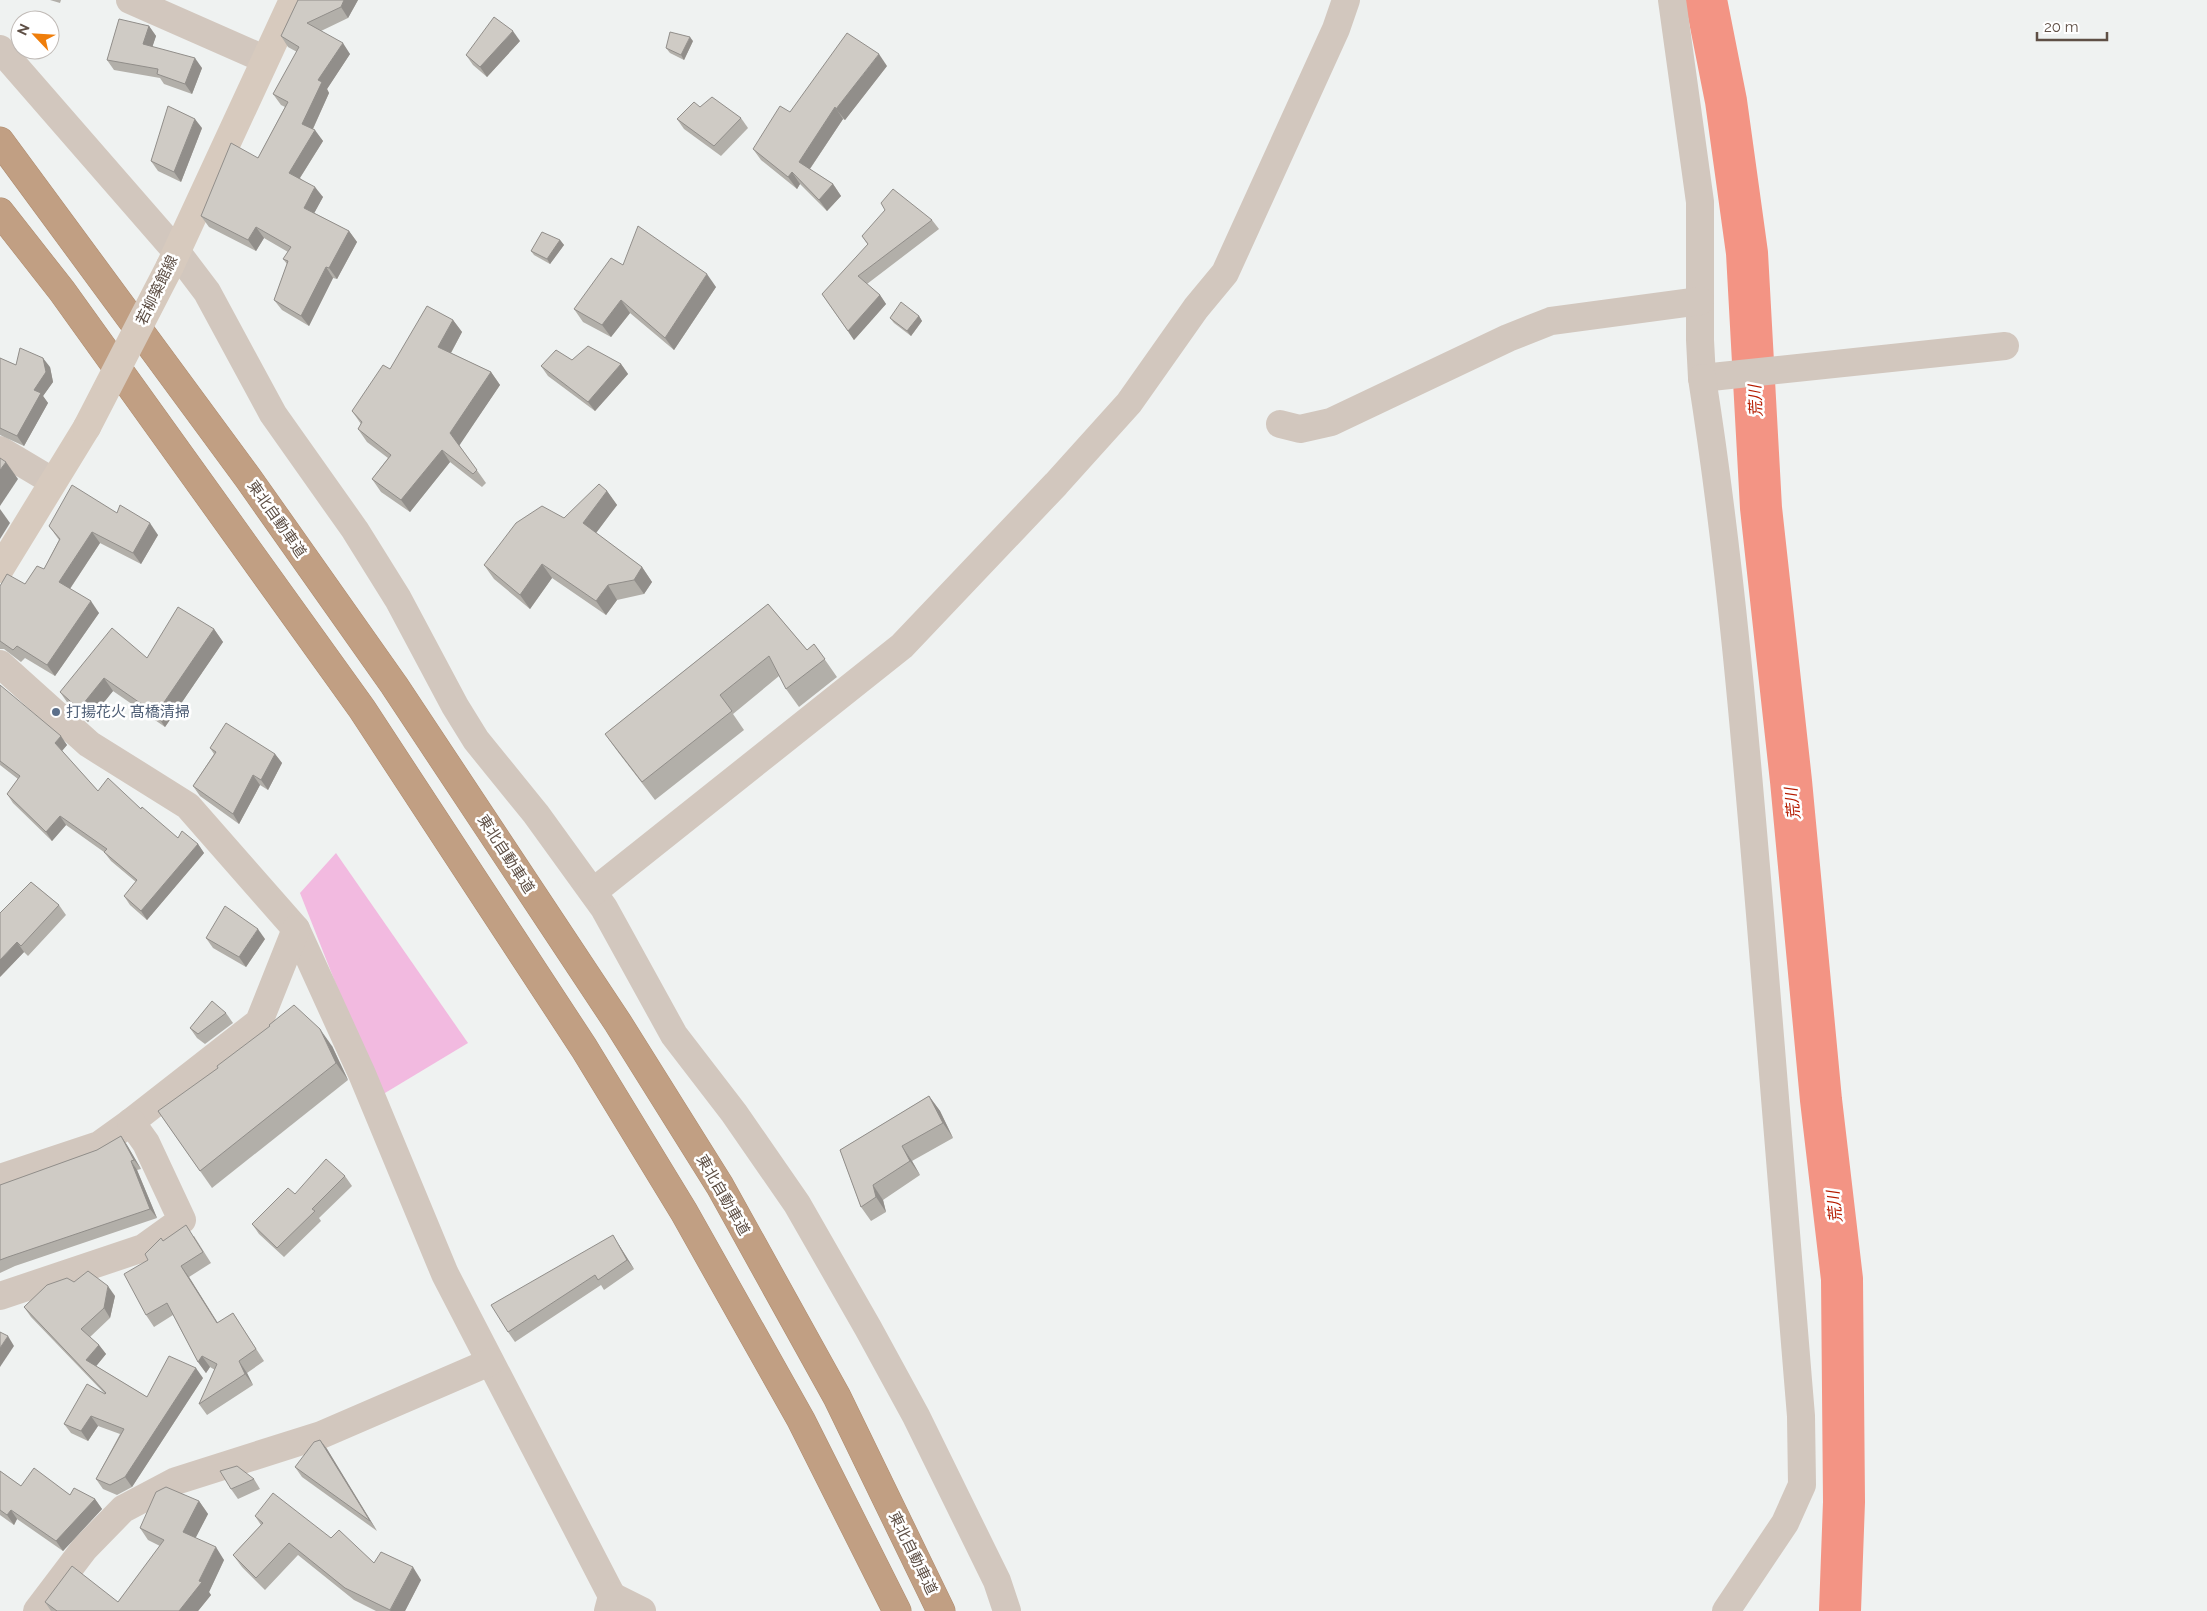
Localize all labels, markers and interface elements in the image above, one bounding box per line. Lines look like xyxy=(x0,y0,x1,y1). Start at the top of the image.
north arrow xyxy=(10,10,60,60)
scale bar xyxy=(2037,10,2107,42)
text: 20 m xyxy=(2044,18,2079,36)
text: N xyxy=(14,21,33,38)
street label: 若柳築館線 xyxy=(132,252,182,328)
water label: 荒川 xyxy=(1745,383,1766,417)
street label: 東北自動車道 xyxy=(244,477,310,561)
place label: 打揚花火 髙橋清掃 xyxy=(66,703,190,721)
marker: 打揚花火 髙橋清掃 xyxy=(50,706,62,718)
water label: 荒川 xyxy=(1781,785,1804,821)
street label: 東北自動車道 xyxy=(474,811,538,897)
street label: 東北自動車道 xyxy=(693,1152,753,1238)
water label: 荒川 xyxy=(1823,1188,1846,1224)
street label: 東北自動車道 xyxy=(885,1509,941,1597)

